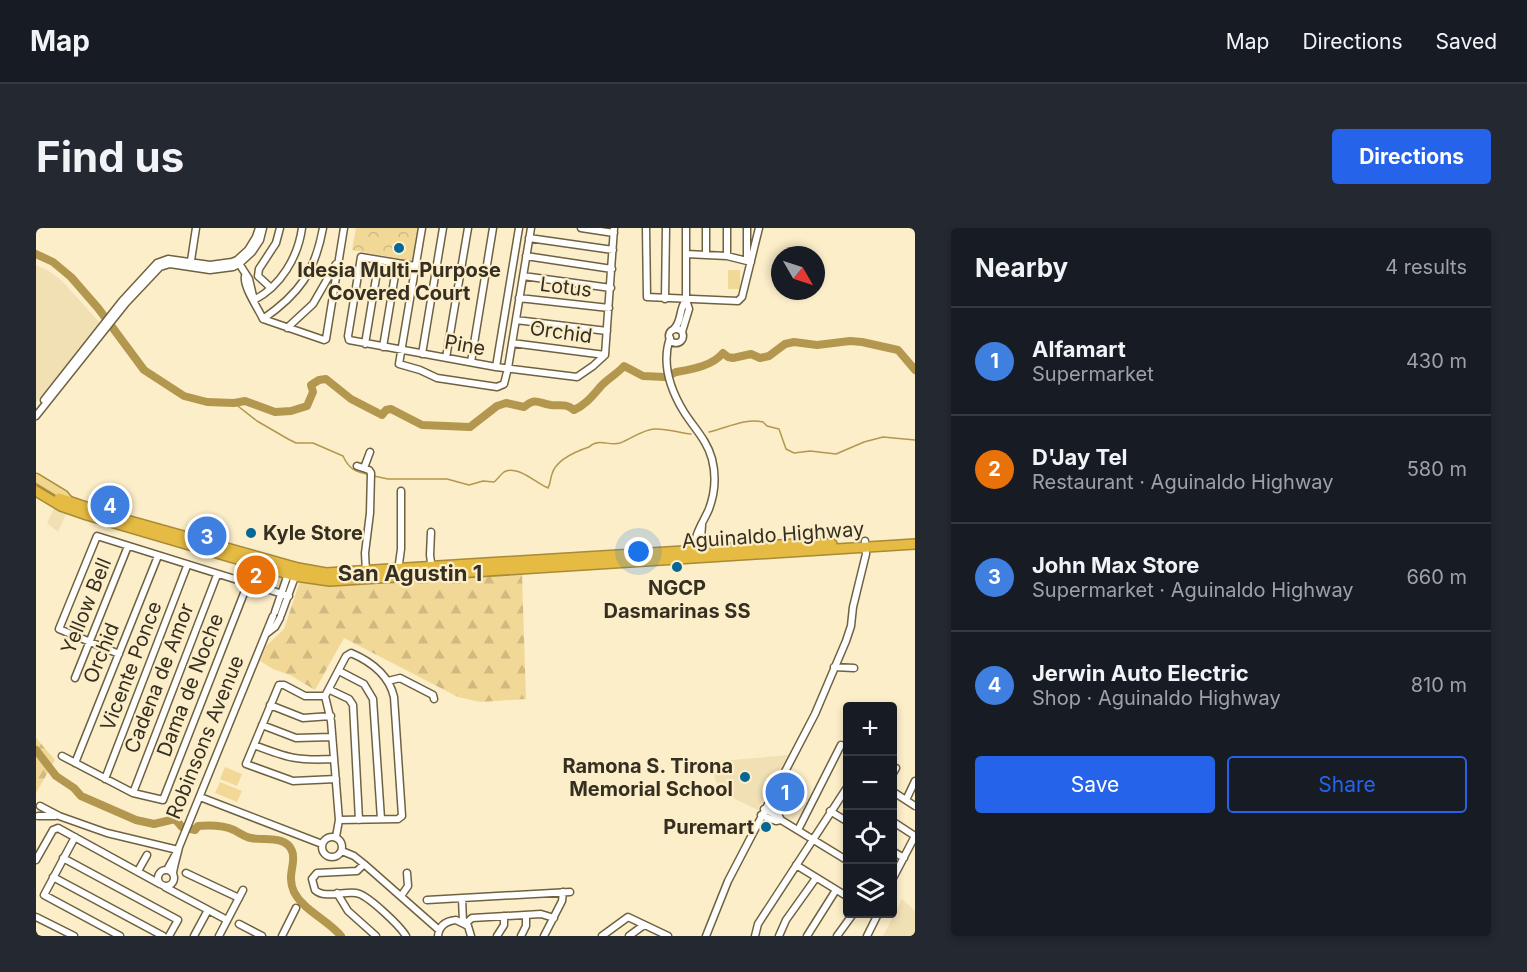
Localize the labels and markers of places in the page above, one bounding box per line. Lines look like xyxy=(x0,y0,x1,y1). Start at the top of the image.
marker: Idesia Multi-Purpose Covered Court xyxy=(392,241,406,255)
place label: Idesia Multi-Purpose Covered Court xyxy=(297,258,501,305)
pin: 4 xyxy=(90,482,130,528)
pin: 3 xyxy=(188,514,226,558)
place label: Kyle Store xyxy=(263,521,363,545)
marker: Kyle Store xyxy=(244,526,258,540)
pin: 2 xyxy=(236,552,276,598)
marker: NGCP Dasmarinas SS xyxy=(670,560,684,574)
place label: NGCP Dasmarinas SS xyxy=(603,576,751,623)
place label: Ramona S. Tirona Memorial School xyxy=(562,754,733,801)
marker: Ramona S. Tirona Memorial School xyxy=(738,770,752,784)
pin: 1 xyxy=(766,770,804,814)
place label: Puremart xyxy=(663,815,754,839)
marker: Puremart xyxy=(759,820,773,834)

